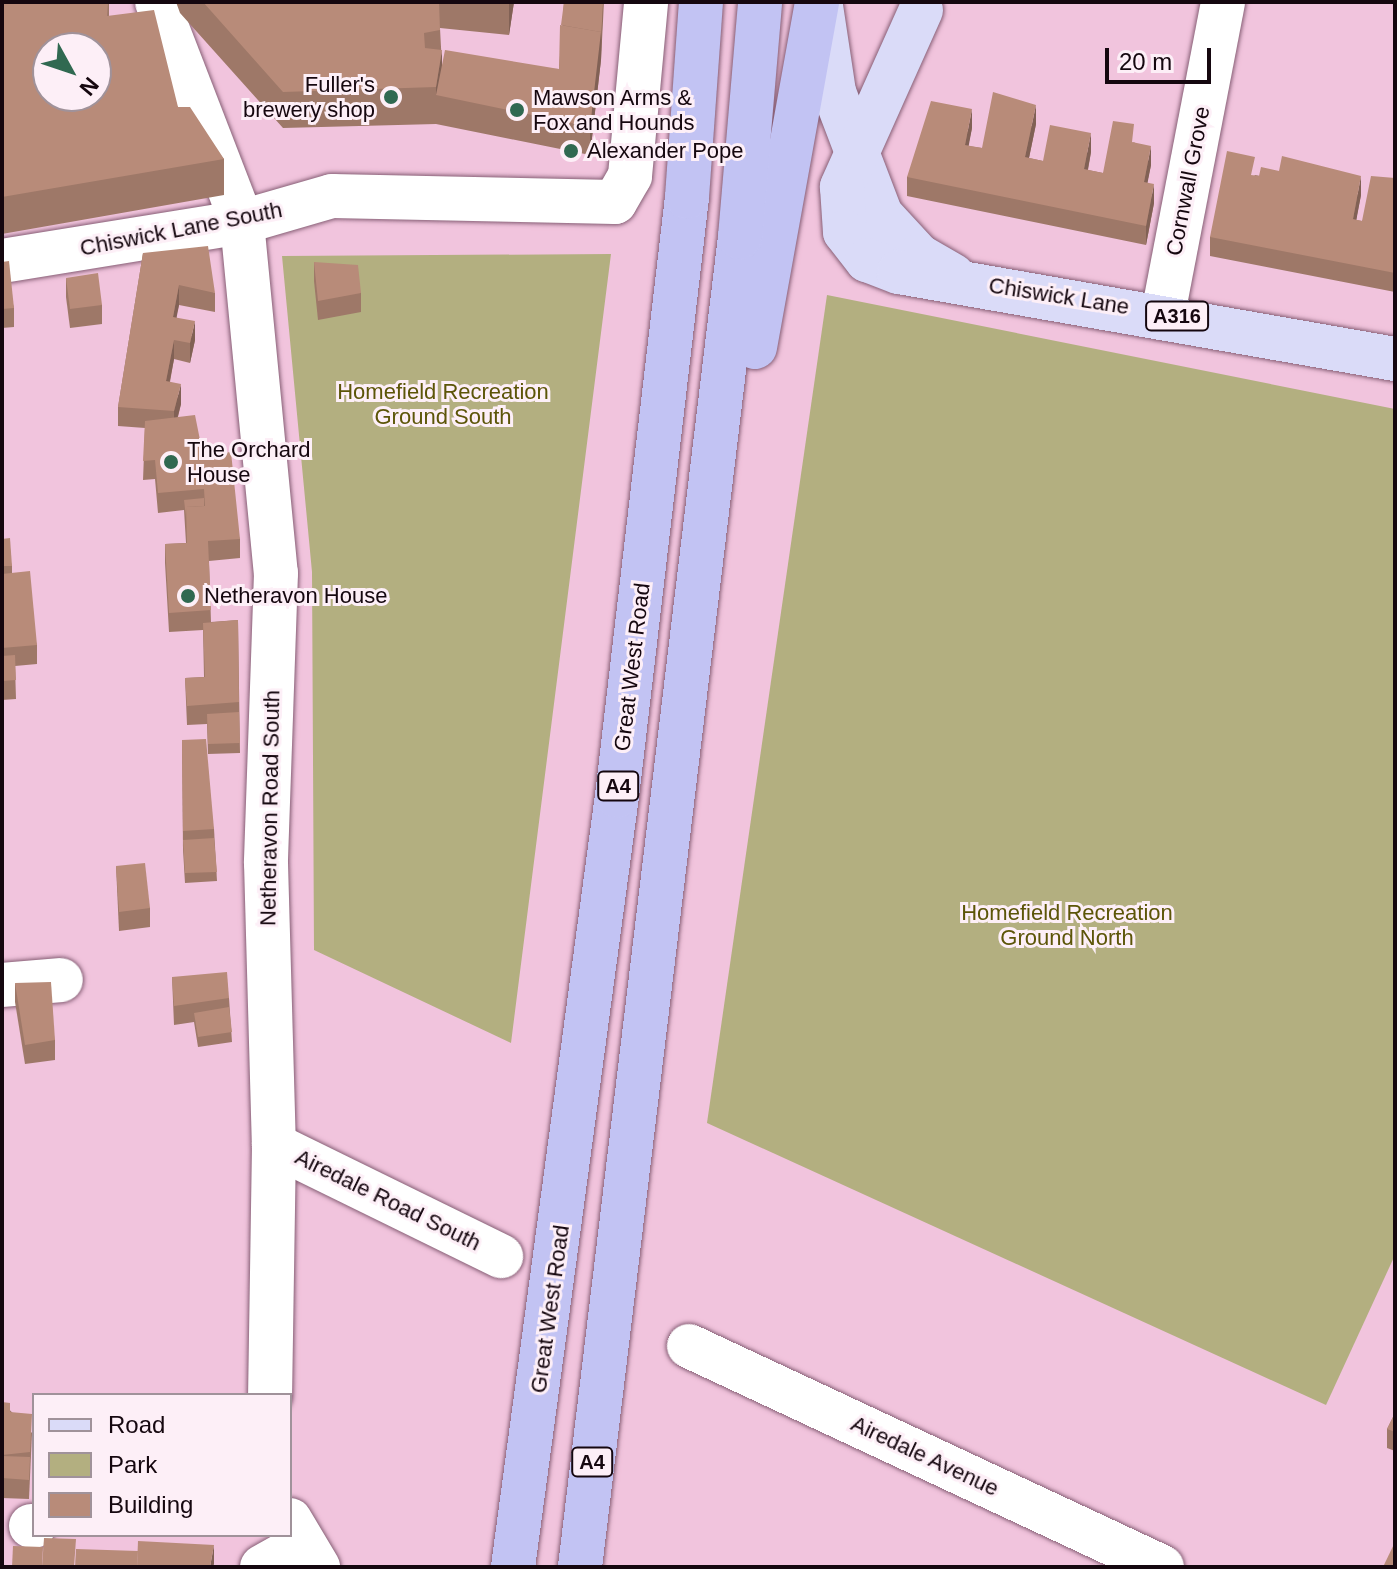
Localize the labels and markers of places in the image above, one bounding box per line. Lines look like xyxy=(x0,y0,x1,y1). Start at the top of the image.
place label: Fuller's brewery shop xyxy=(243,71,375,122)
place label: Mawson Arms & Fox and Hounds xyxy=(533,84,694,136)
marker: Fuller's brewery shop xyxy=(382,88,400,106)
marker: Mawson Arms & Fox and Hounds xyxy=(508,101,526,119)
place label: Alexander Pope xyxy=(587,138,744,164)
marker: Alexander Pope xyxy=(562,142,580,160)
place label: The Orchard House xyxy=(187,436,310,488)
marker: The Orchard House xyxy=(162,453,180,471)
place label: Netheravon House xyxy=(204,583,387,609)
marker: Netheravon House xyxy=(179,587,197,605)

